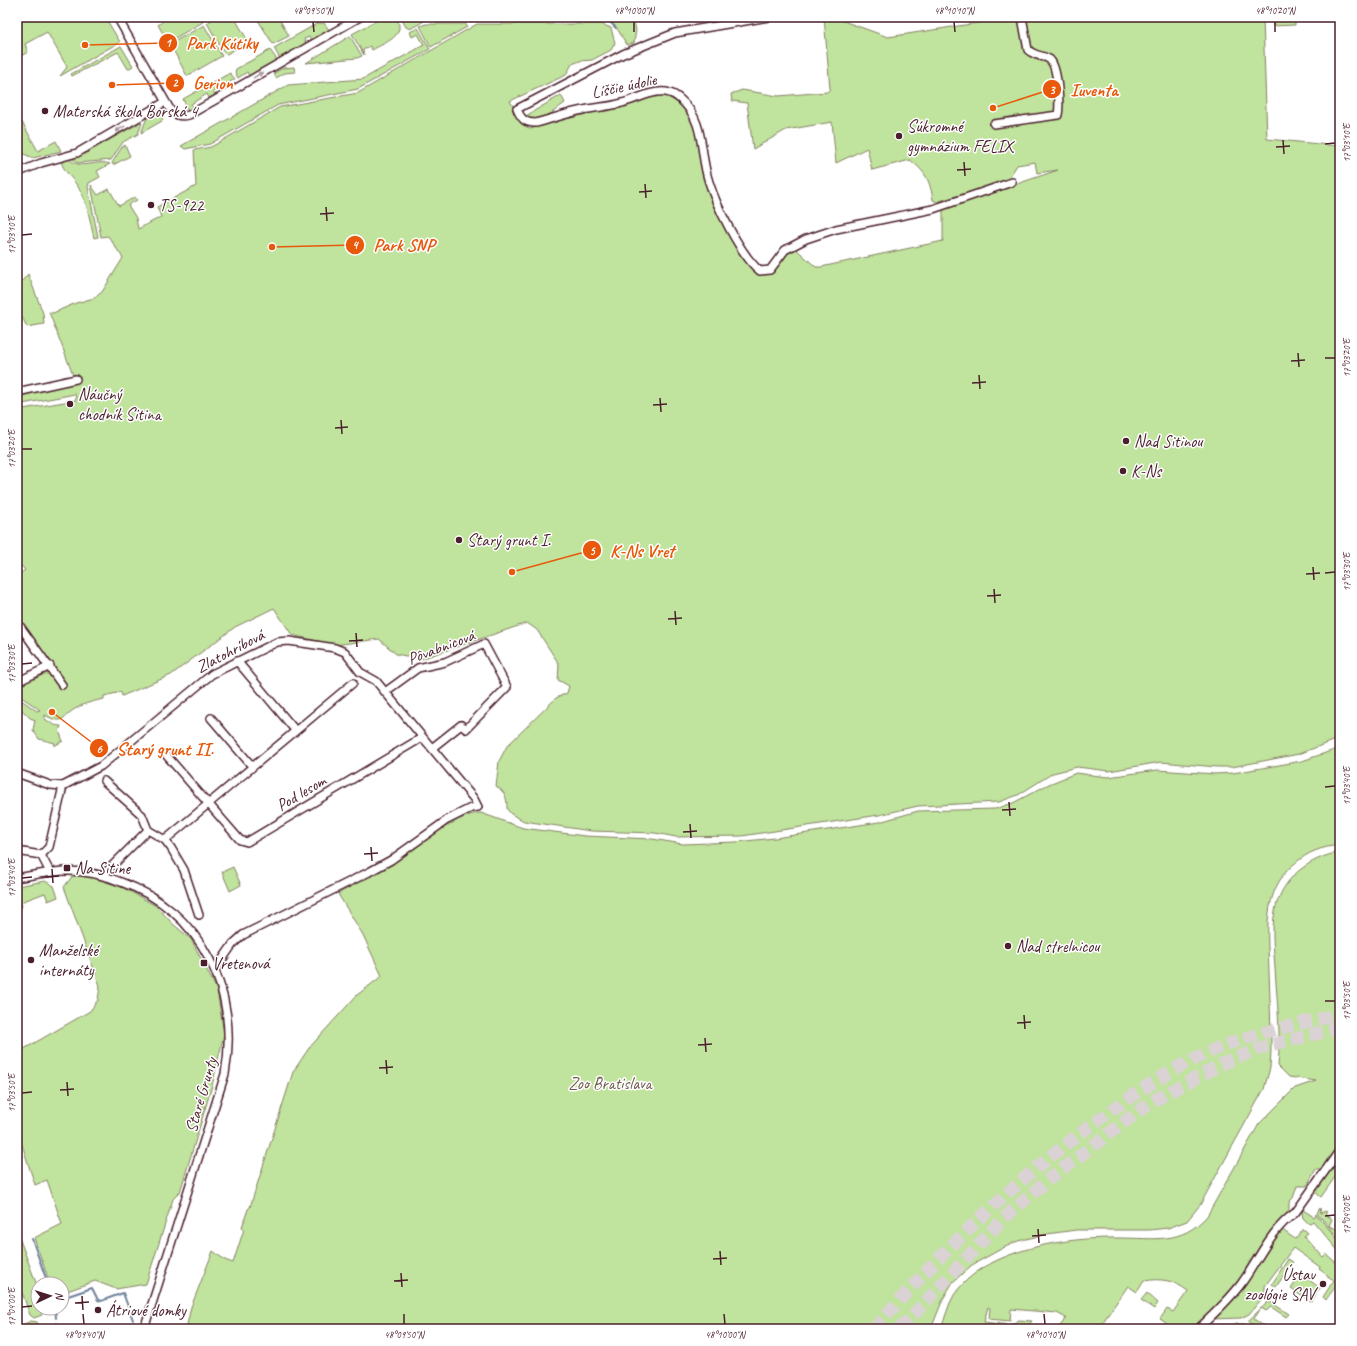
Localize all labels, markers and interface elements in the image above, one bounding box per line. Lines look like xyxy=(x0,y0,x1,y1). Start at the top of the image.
text: 48°09'50"N xyxy=(293,4,335,17)
text: 48°10'00"N xyxy=(614,4,656,17)
text: 48°10'10"N xyxy=(934,4,976,17)
text: 48°10'20"N xyxy=(1255,4,1297,17)
callout: Park Kútiky xyxy=(158,28,266,58)
text: Park Kútiky xyxy=(186,32,260,54)
text: 1 xyxy=(165,35,172,51)
callout: Gerion xyxy=(165,68,241,98)
street label: Líščie údolie xyxy=(590,69,660,103)
one-way arrow xyxy=(253,71,263,79)
text: Gerion xyxy=(193,72,234,94)
callout: Iuventa xyxy=(1042,74,1126,104)
text: 2 xyxy=(172,75,179,91)
text: Iuventa xyxy=(1070,79,1119,101)
text: 3 xyxy=(1049,82,1056,98)
place label: Materská škola Borská 4 xyxy=(53,101,200,122)
marker: Materská škola Borská 4 xyxy=(40,106,50,116)
place label: Súkromné gymnázium FELIX xyxy=(907,116,1016,157)
text: 17°03'10"E xyxy=(1340,122,1353,162)
one-way arrow xyxy=(114,125,126,132)
marker: Súkromné gymnázium FELIX xyxy=(894,131,904,141)
place label: TS-922 xyxy=(159,195,205,216)
marker: TS-922 xyxy=(146,200,156,210)
text: 17°03'10"E xyxy=(5,214,18,254)
callout: Park SNP xyxy=(345,230,442,260)
text: Park SNP xyxy=(374,234,438,256)
text: 4 xyxy=(352,237,359,253)
text: 17°03'20"E xyxy=(1340,337,1353,377)
place label: Náučný chodník Sitina xyxy=(78,384,163,425)
marker: Náučný chodník Sitina xyxy=(65,399,75,409)
text: 17°03'20"E xyxy=(5,428,18,468)
place label: Nad Sitinou xyxy=(1134,431,1204,452)
marker: Nad Sitinou xyxy=(1121,436,1131,446)
place label: K-Ns xyxy=(1131,461,1163,482)
marker: K-Ns xyxy=(1118,466,1128,476)
place label: Starý grunt I. xyxy=(467,530,552,551)
marker: Starý grunt I. xyxy=(454,535,464,545)
callout: K-Ns Vret xyxy=(582,535,682,565)
text: K-Ns Vret xyxy=(610,540,677,562)
text: 5 xyxy=(589,543,596,559)
text: 17°03'30"E xyxy=(1340,551,1353,591)
street label: Zlatohríbová xyxy=(192,624,269,678)
street label: Pôvabnicová xyxy=(405,624,479,669)
text: 17°03'30"E xyxy=(5,643,18,683)
callout: Starý grunt II. xyxy=(89,733,222,763)
text: Starý grunt II. xyxy=(116,738,214,760)
text: 6 xyxy=(96,741,103,757)
text: 17°03'40"E xyxy=(1340,765,1353,805)
street label: Pod lesom xyxy=(272,769,331,816)
text: 17°03'40"E xyxy=(5,857,18,897)
place label: Na Sitine xyxy=(75,858,132,879)
marker: Na Sitine xyxy=(62,863,72,873)
place label: Nad strelnicou xyxy=(1016,936,1101,957)
place label: Manželské internáty xyxy=(39,940,100,981)
marker: Nad strelnicou xyxy=(1003,941,1013,951)
place label: Vretenová xyxy=(212,953,271,974)
marker: Manželské internáty xyxy=(26,955,36,965)
marker: Vretenová xyxy=(199,958,209,968)
text: 17°03'50"E xyxy=(1340,980,1353,1020)
street label: Staré Grunty xyxy=(180,1054,222,1135)
text: 17°03'50"E xyxy=(5,1072,18,1112)
park label: Zoo Bratislava xyxy=(568,1073,654,1094)
text: 17°04'00"E xyxy=(1340,1194,1353,1234)
place label: Ústav zoológie SAV xyxy=(1245,1263,1319,1305)
north arrow xyxy=(30,1276,70,1316)
marker: Ústav zoológie SAV xyxy=(1318,1279,1328,1289)
text: 17°04'00"E xyxy=(5,1286,18,1326)
text: N xyxy=(53,1291,67,1301)
place label: Átriové domky xyxy=(106,1299,187,1321)
marker: Átriové domky xyxy=(93,1305,103,1315)
text: 48°09'40"N xyxy=(64,1328,106,1341)
text: 48°09'50"N xyxy=(384,1328,426,1341)
text: 48°10'00"N xyxy=(705,1328,747,1341)
text: 48°10'10"N xyxy=(1025,1328,1067,1341)

